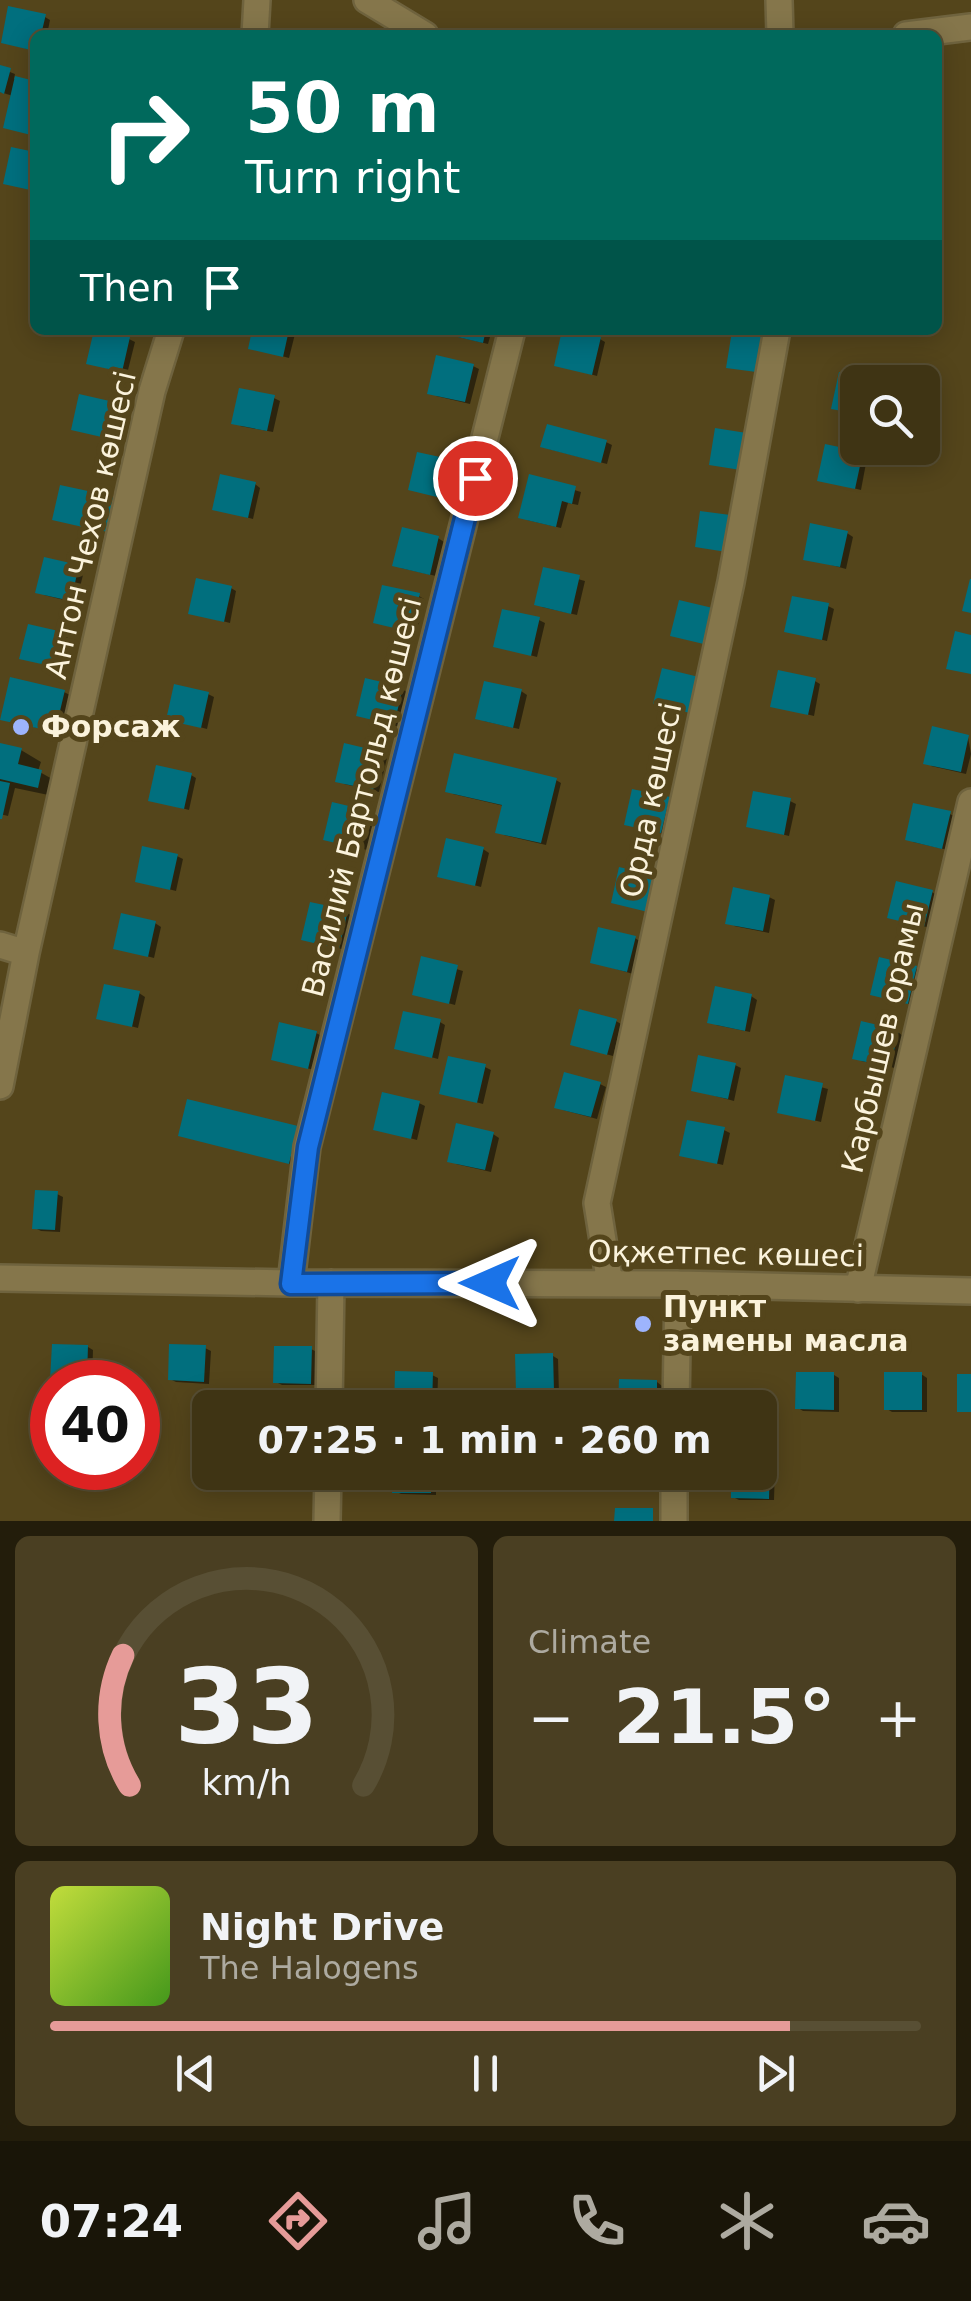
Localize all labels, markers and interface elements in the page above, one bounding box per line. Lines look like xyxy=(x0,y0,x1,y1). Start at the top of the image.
text: 50 m xyxy=(245,67,440,149)
icon: right xyxy=(80,70,210,200)
text: Turn right xyxy=(245,151,460,204)
icon: arrive xyxy=(195,260,250,315)
text: Then xyxy=(80,266,175,310)
map controls xyxy=(840,365,940,465)
button: search xyxy=(840,365,940,465)
street label: Антон Чехов көшесі xyxy=(38,368,143,682)
pin xyxy=(433,436,518,521)
icon: arrive xyxy=(448,451,503,506)
street label: Василий Бартольд көшесі xyxy=(295,593,428,1000)
street label: Орда көшесі xyxy=(613,699,688,901)
place label: Форсаж xyxy=(41,709,181,744)
marker: Форсаж xyxy=(10,716,32,738)
street label: Карбышев орамы xyxy=(834,899,931,1176)
position arrow xyxy=(438,1231,542,1335)
street label: Оқжетпес көшесі xyxy=(588,1234,864,1273)
place label: Пункт замены масла xyxy=(663,1289,909,1358)
marker: Пункт замены масла xyxy=(632,1313,654,1335)
speed limit sign: 40 xyxy=(30,1360,160,1490)
text: 07:25 · 1 min · 260 m xyxy=(257,1418,712,1462)
text: Climate xyxy=(528,1623,651,1661)
text: 33 xyxy=(174,1646,319,1768)
text: 21.5° xyxy=(613,1673,836,1761)
text: − xyxy=(528,1686,574,1750)
text: + xyxy=(875,1686,921,1750)
text: km/h xyxy=(201,1762,292,1803)
text: Night Drive xyxy=(200,1905,444,1949)
text: The Halogens xyxy=(200,1949,419,1987)
icon: previous xyxy=(168,2046,223,2101)
icon: pause xyxy=(458,2046,513,2101)
icon: next xyxy=(748,2046,803,2101)
icon: directions xyxy=(263,2186,333,2256)
icon: music xyxy=(412,2186,482,2256)
icon: phone xyxy=(562,2186,632,2256)
icon: climate xyxy=(712,2186,782,2256)
icon: car xyxy=(861,2186,931,2256)
text: 07:24 xyxy=(40,2195,183,2248)

